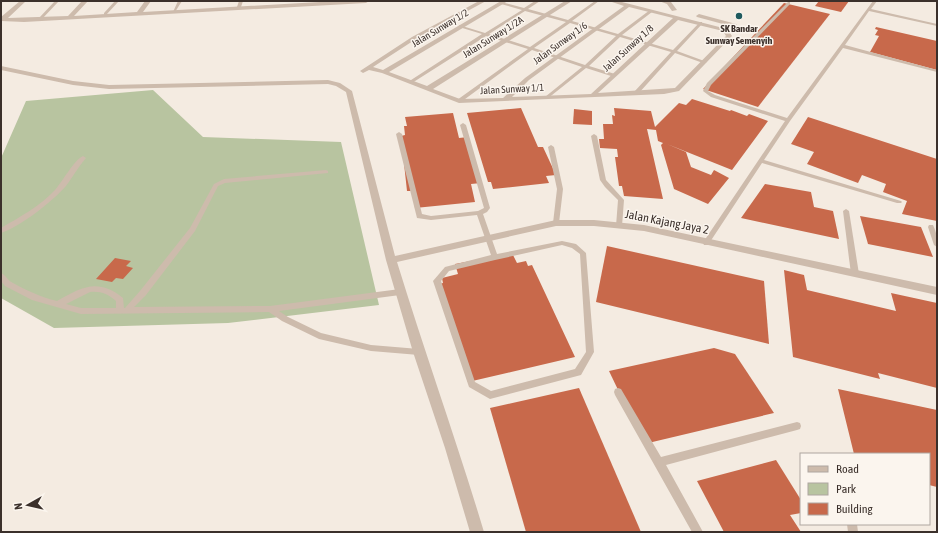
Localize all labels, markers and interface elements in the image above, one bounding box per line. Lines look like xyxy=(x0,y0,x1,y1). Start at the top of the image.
street label: Jalan Sunway 1/2 xyxy=(410,7,471,49)
marker: SK Bandar Sunway Semenyih xyxy=(734,11,744,21)
street label: Jalan Sunway 1/2A xyxy=(461,14,525,60)
street label: Jalan Sunway 1/6 xyxy=(531,20,589,66)
street label: Jalan Sunway 1/8 xyxy=(601,22,656,74)
place label: SK Bandar Sunway Semenyih xyxy=(706,23,772,46)
street label: Jalan Sunway 1/1 xyxy=(480,82,545,96)
street label: Jalan Kajang Jaya 2 xyxy=(624,207,710,237)
legend xyxy=(800,453,930,525)
text: Road xyxy=(836,462,859,476)
text: Park xyxy=(836,482,857,496)
north arrow xyxy=(8,485,48,525)
text: N xyxy=(12,502,24,510)
text: Building xyxy=(836,502,874,516)

